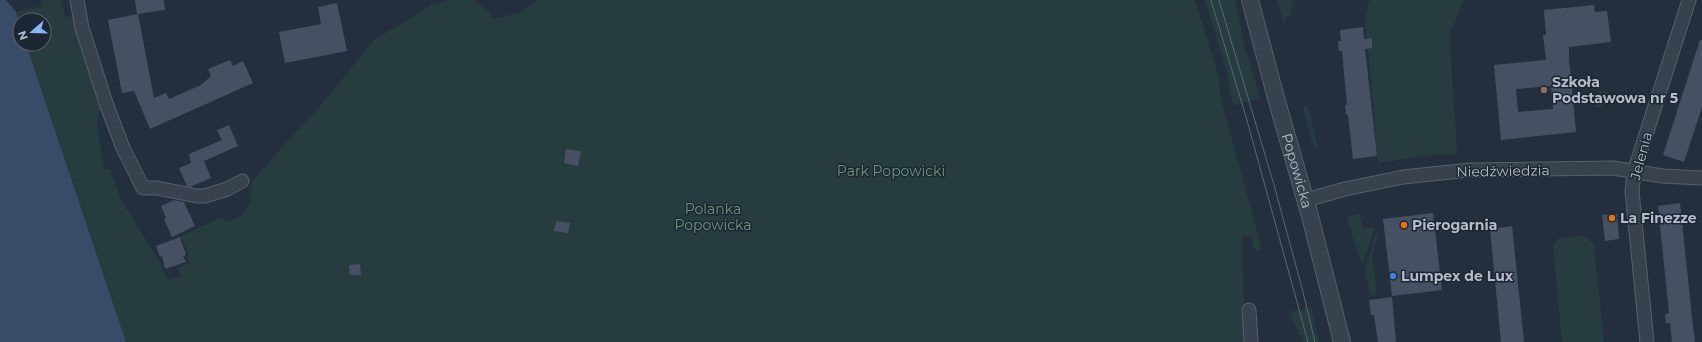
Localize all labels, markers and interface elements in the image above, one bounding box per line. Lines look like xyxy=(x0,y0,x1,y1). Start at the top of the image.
north arrow xyxy=(12,12,52,52)
text: N xyxy=(15,29,31,42)
place label: Szkoła Podstawowa nr 5 xyxy=(1552,73,1678,107)
marker: Szkoła Podstawowa nr 5 xyxy=(1539,85,1549,95)
street label: Jelenia xyxy=(1626,130,1656,183)
street label: Popowicka xyxy=(1278,131,1316,210)
street label: Niedźwiedzia xyxy=(1456,161,1550,181)
park label: Park Popowicki xyxy=(837,162,945,180)
park label: Polanka Popowicka xyxy=(674,200,752,234)
place label: La Finezze xyxy=(1620,209,1697,227)
marker: La Finezze xyxy=(1607,213,1617,223)
place label: Pierogarnia xyxy=(1412,216,1497,234)
marker: Pierogarnia xyxy=(1399,220,1409,230)
place label: Lumpex de Lux xyxy=(1401,267,1514,285)
marker: Lumpex de Lux xyxy=(1388,271,1398,281)

